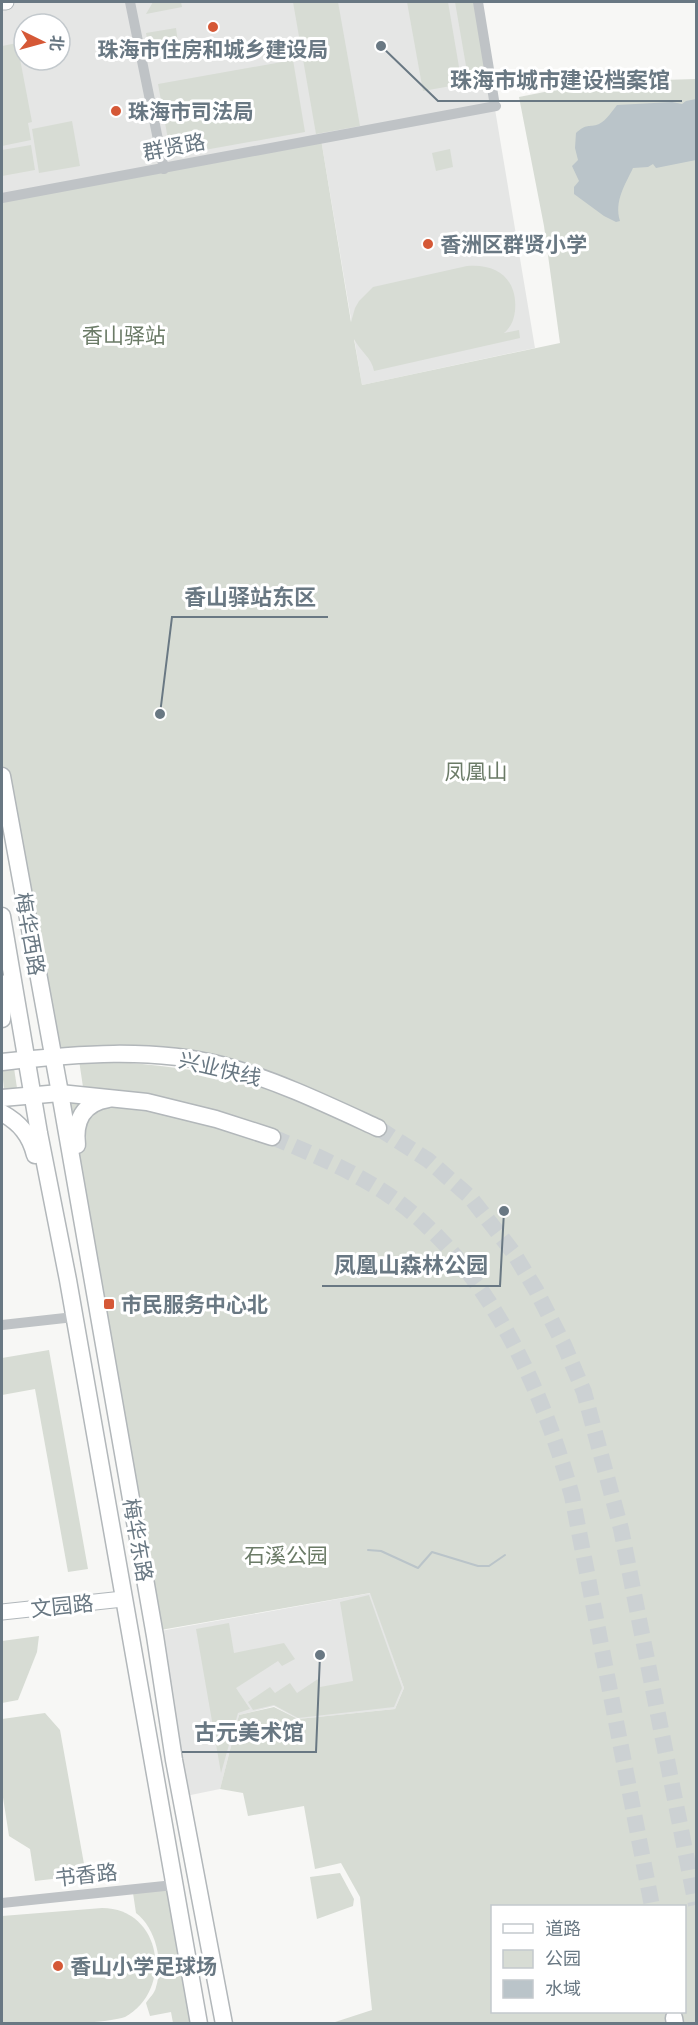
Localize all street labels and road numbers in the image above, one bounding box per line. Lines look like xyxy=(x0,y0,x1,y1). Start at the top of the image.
street label: 群贤路 xyxy=(141,129,207,165)
street label: 梅华西路 xyxy=(10,890,50,978)
street label: 兴业快线 xyxy=(176,1047,264,1091)
street label: 梅华东路 xyxy=(118,1496,158,1584)
street label: 文园路 xyxy=(29,1590,95,1622)
street label: 书香路 xyxy=(53,1859,119,1891)

